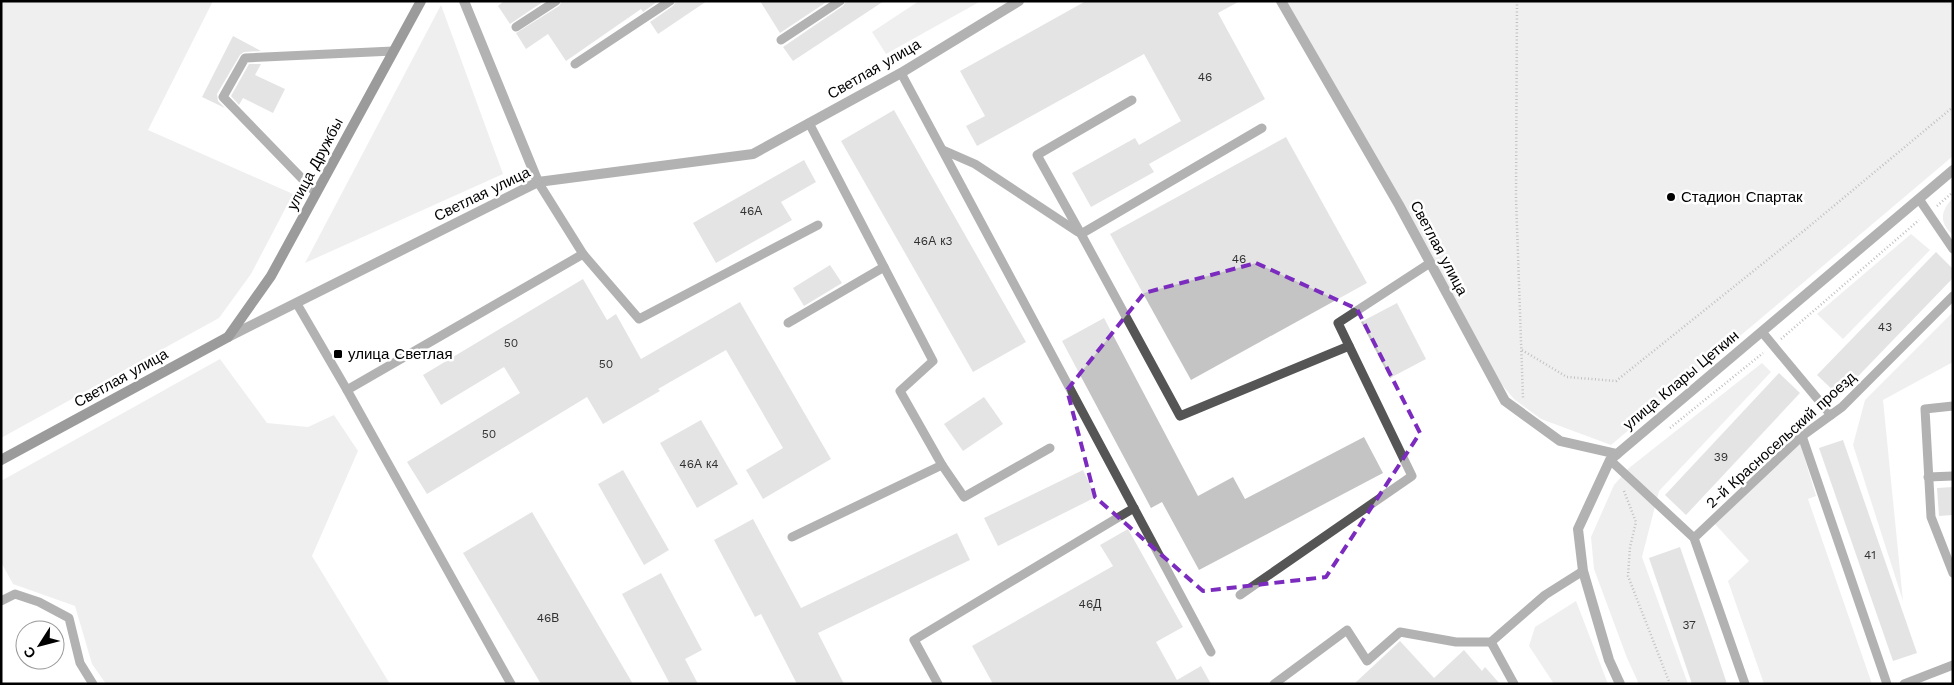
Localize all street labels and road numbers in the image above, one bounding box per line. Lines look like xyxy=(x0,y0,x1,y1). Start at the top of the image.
street label: Светлая улица xyxy=(824,35,924,103)
street label: улица Дружбы xyxy=(283,115,347,213)
street label: Светлая улица xyxy=(431,163,534,225)
street label: Светлая улица xyxy=(1407,198,1472,299)
street label: улица Клары Цеткин xyxy=(1619,326,1743,434)
street label: Светлая улица xyxy=(71,344,172,411)
street label: 2-й Красносельский проезд xyxy=(1702,368,1860,512)

